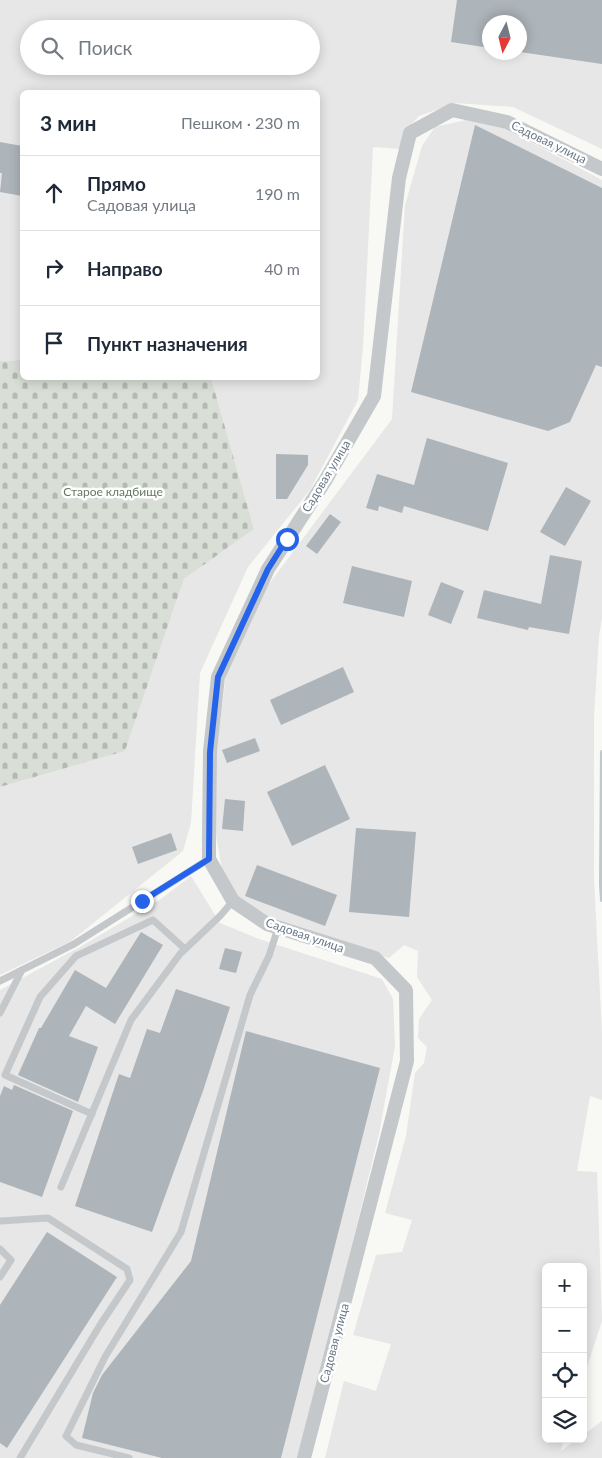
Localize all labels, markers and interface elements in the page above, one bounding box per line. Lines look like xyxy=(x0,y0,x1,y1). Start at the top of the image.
north arrow xyxy=(482,15,527,60)
search box xyxy=(20,20,320,75)
icon: search xyxy=(38,34,66,62)
text: Поиск xyxy=(78,36,132,59)
text: 3 мин xyxy=(40,110,97,135)
text: Пешком · 230 m xyxy=(181,113,300,132)
street label: Садовая улица xyxy=(509,117,589,167)
text: Прямо xyxy=(87,172,146,195)
icon: ahead xyxy=(40,179,68,207)
text: 190 m xyxy=(255,184,300,203)
text: Садовая улица xyxy=(87,195,196,214)
icon: right xyxy=(40,254,68,282)
text: Направо xyxy=(87,257,163,280)
text: 40 m xyxy=(264,259,300,278)
icon: arrive xyxy=(40,329,68,357)
text: Пункт назначения xyxy=(87,332,248,355)
street label: Садовая улица xyxy=(299,437,354,515)
park label: Старое кладбище xyxy=(63,484,163,499)
route start xyxy=(276,528,299,551)
route end xyxy=(131,890,154,913)
street label: Садовая улица xyxy=(264,915,346,955)
map controls xyxy=(542,1263,587,1443)
button: + xyxy=(542,1263,587,1308)
street label: Садовая улица xyxy=(316,1302,352,1384)
button: − xyxy=(542,1308,587,1353)
button: locate xyxy=(542,1353,587,1398)
button: layers xyxy=(542,1398,587,1443)

